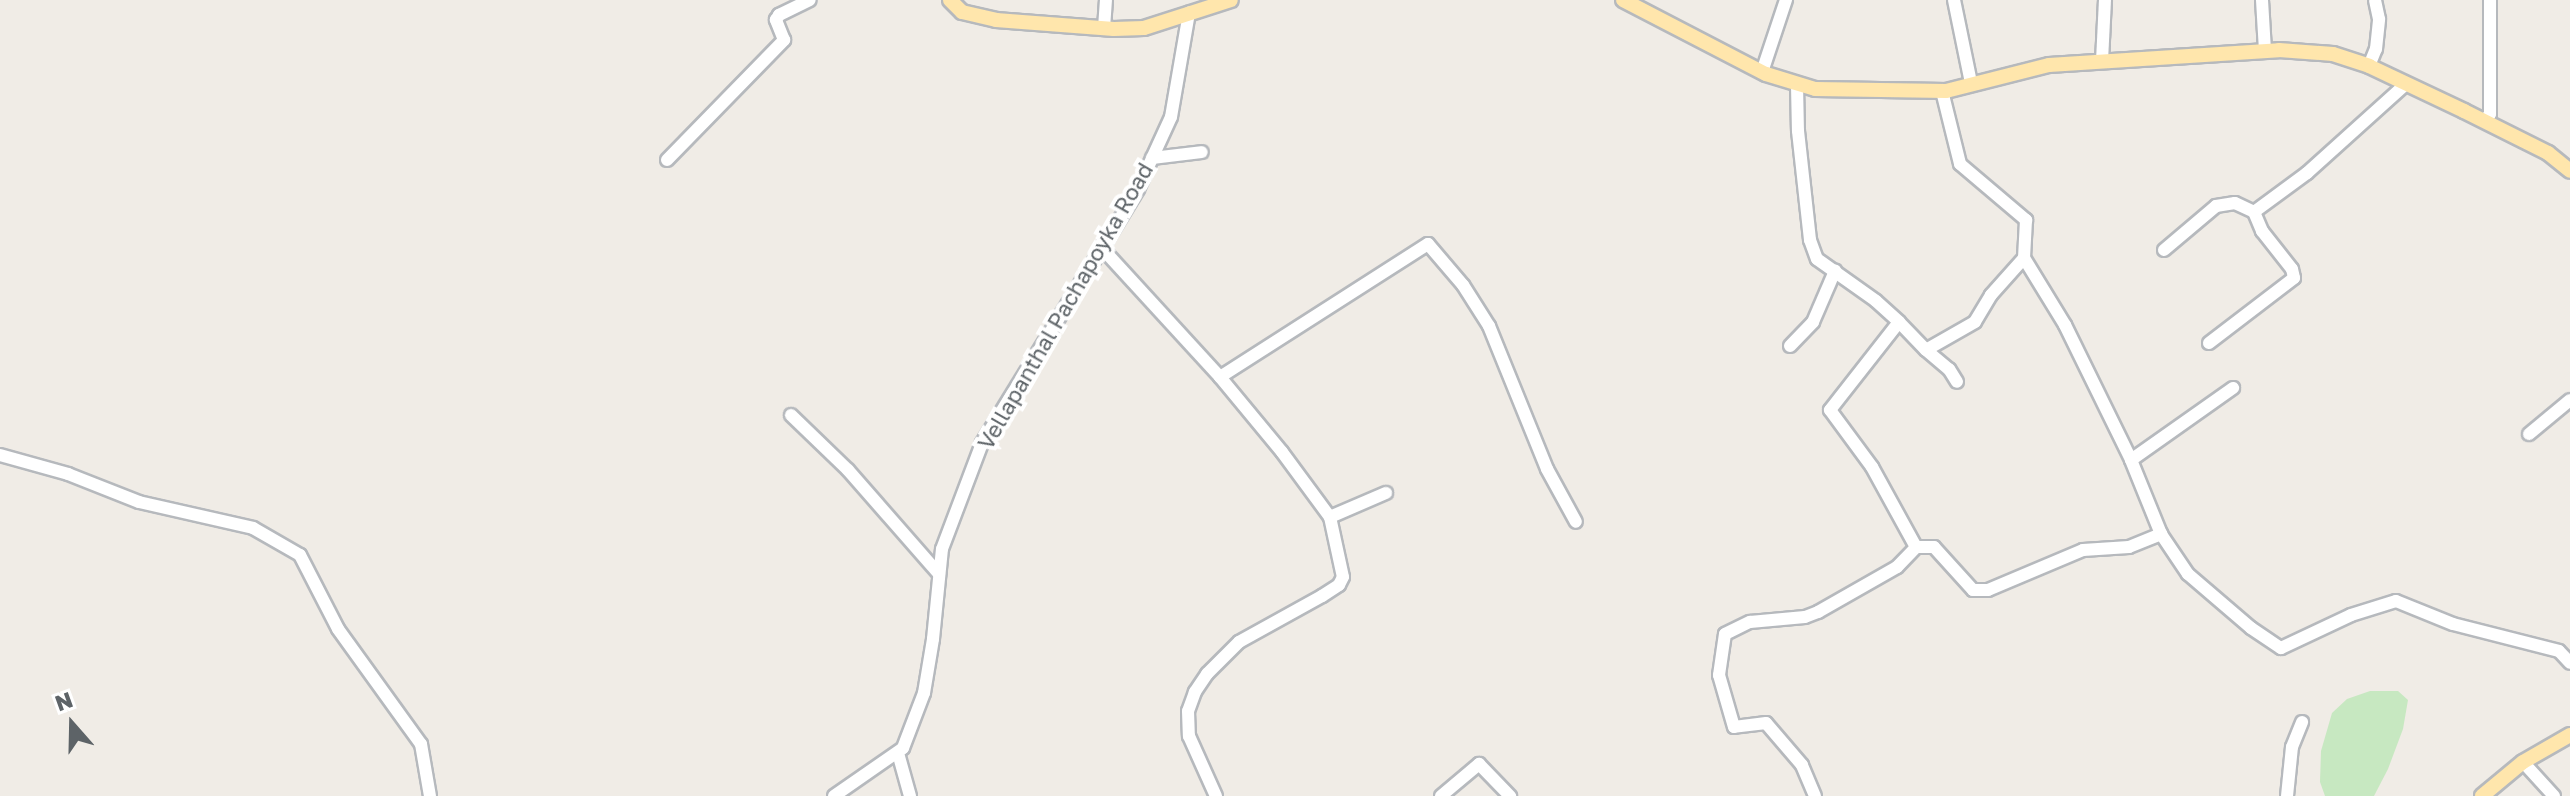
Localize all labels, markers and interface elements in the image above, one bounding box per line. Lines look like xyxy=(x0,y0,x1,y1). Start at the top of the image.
street label: Vellapanthal Pachapoyka Road xyxy=(972,158,1158,454)
north arrow xyxy=(32,684,112,764)
text: N xyxy=(51,685,76,717)

